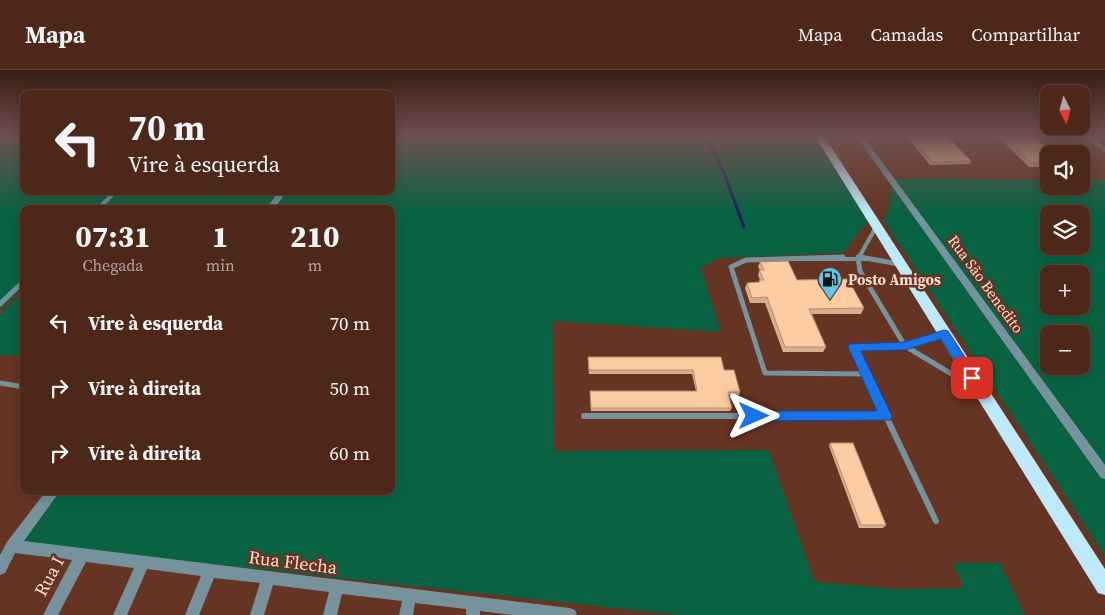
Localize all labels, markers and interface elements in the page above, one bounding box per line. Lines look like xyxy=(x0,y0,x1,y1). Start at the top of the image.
text: Mapa xyxy=(25,18,86,51)
text: Mapa xyxy=(798,22,842,47)
text: Camadas xyxy=(870,22,943,47)
text: Compartilhar xyxy=(971,22,1080,47)
north arrow xyxy=(1040,85,1090,135)
map controls xyxy=(1040,85,1090,375)
text: 70 m xyxy=(128,104,205,152)
icon: left xyxy=(45,110,110,175)
button: sound xyxy=(1040,145,1090,195)
text: Vire à esquerda xyxy=(128,149,280,179)
button: layers xyxy=(1040,205,1090,255)
text: 07:31 xyxy=(75,216,150,257)
text: 1 xyxy=(212,216,229,257)
text: 210 xyxy=(290,216,340,257)
street label: Rua São Benedito xyxy=(943,231,1029,337)
text: Chegada xyxy=(82,254,143,276)
text: min xyxy=(206,254,235,276)
text: m xyxy=(308,254,322,276)
button: + xyxy=(1040,265,1090,315)
fuel station icon: Posto Amigos xyxy=(817,266,843,300)
place label: Posto Amigos xyxy=(848,269,941,290)
icon: left xyxy=(45,309,73,337)
text: Vire à esquerda xyxy=(88,310,223,336)
text: 70 m xyxy=(329,310,370,336)
button: − xyxy=(1040,325,1090,375)
pin xyxy=(951,357,993,399)
icon: arrive xyxy=(958,364,986,392)
icon: right xyxy=(45,374,73,402)
text: Vire à direita xyxy=(88,375,201,401)
text: 50 m xyxy=(329,375,370,401)
position arrow xyxy=(727,389,779,441)
icon: right xyxy=(45,439,73,467)
text: Vire à direita xyxy=(88,440,201,466)
text: 60 m xyxy=(329,440,370,466)
street label: Rua Flecha xyxy=(247,544,339,580)
street label: Rua I xyxy=(28,552,70,600)

